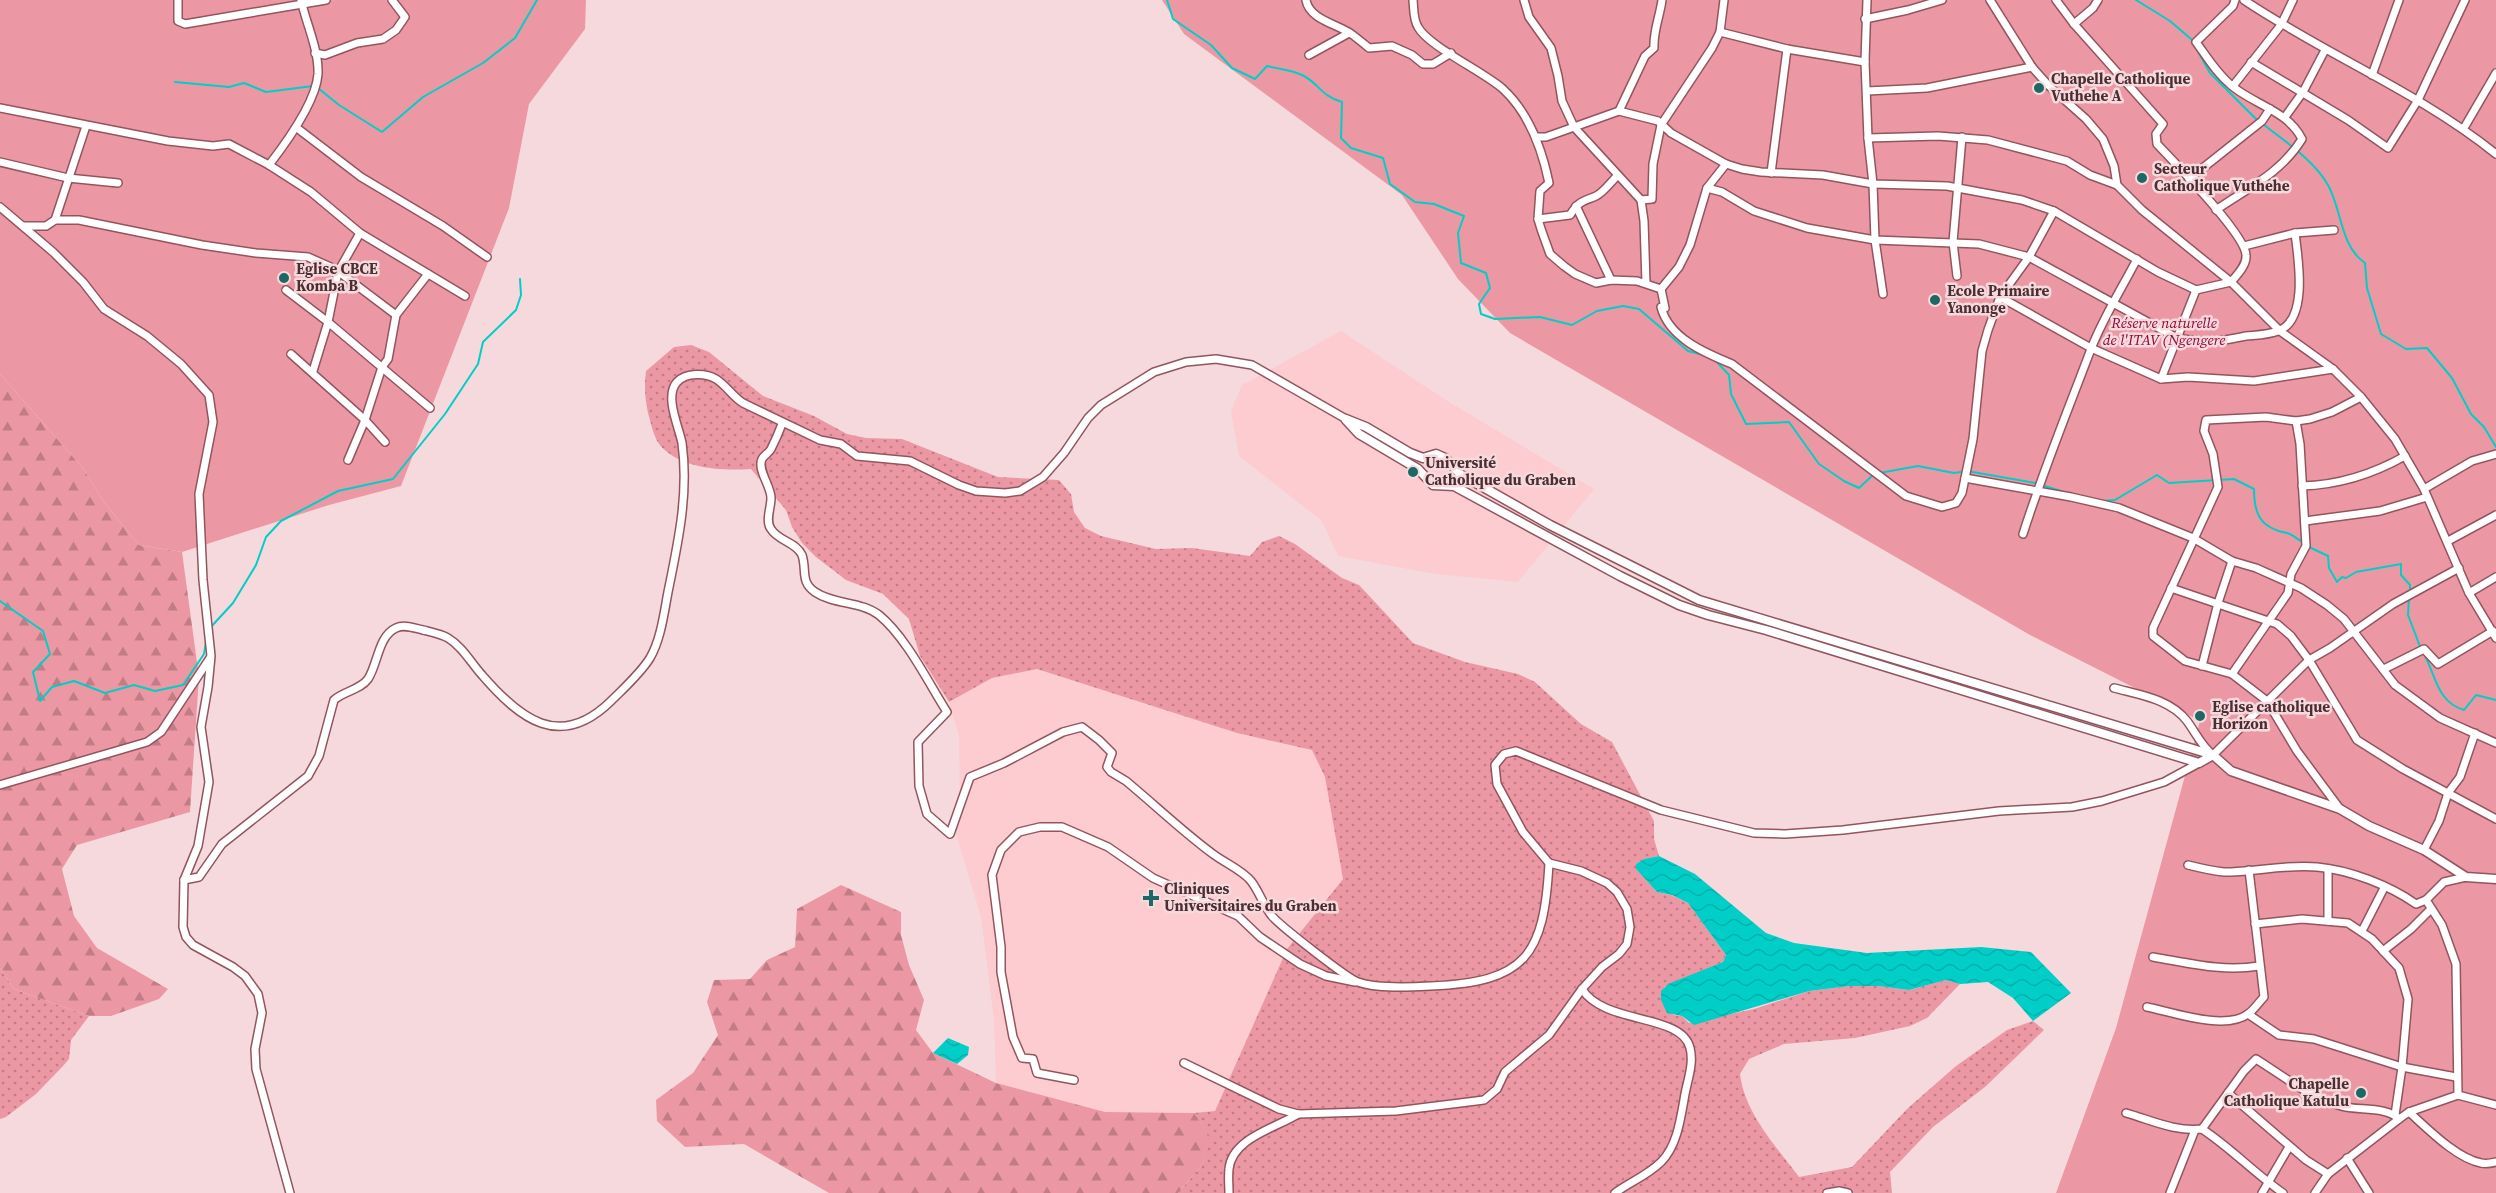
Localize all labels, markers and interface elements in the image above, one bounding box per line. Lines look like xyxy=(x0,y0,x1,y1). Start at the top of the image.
place label: Chapelle Catholique Vuthehe A xyxy=(2051,68,2190,106)
marker: Chapelle Catholique Vuthehe A xyxy=(2032,81,2046,95)
place label: Secteur Catholique Vuthehe xyxy=(2154,158,2290,196)
marker: Secteur Catholique Vuthehe xyxy=(2135,171,2149,185)
place label: Eglise CBCE Komba B xyxy=(296,258,378,296)
marker: Eglise CBCE Komba B xyxy=(277,271,291,285)
place label: Ecole Primaire Yanonge xyxy=(1947,280,2049,318)
marker: Ecole Primaire Yanonge xyxy=(1928,293,1942,307)
park label: Réserve naturelle de l'ITAV (Ngengere xyxy=(2103,312,2225,350)
place label: Université Catholique du Graben xyxy=(1425,452,1576,490)
marker: Université Catholique du Graben xyxy=(1406,465,1420,479)
place label: Eglise catholique Horizon xyxy=(2212,696,2330,734)
marker: Eglise catholique Horizon xyxy=(2193,709,2207,723)
place label: Cliniques Universitaires du Graben xyxy=(1164,878,1337,916)
marker: Cliniques Universitaires du Graben xyxy=(1142,889,1160,907)
place label: Chapelle Catholique Katulu xyxy=(2224,1073,2349,1111)
marker: Chapelle Catholique Katulu xyxy=(2354,1086,2368,1100)

